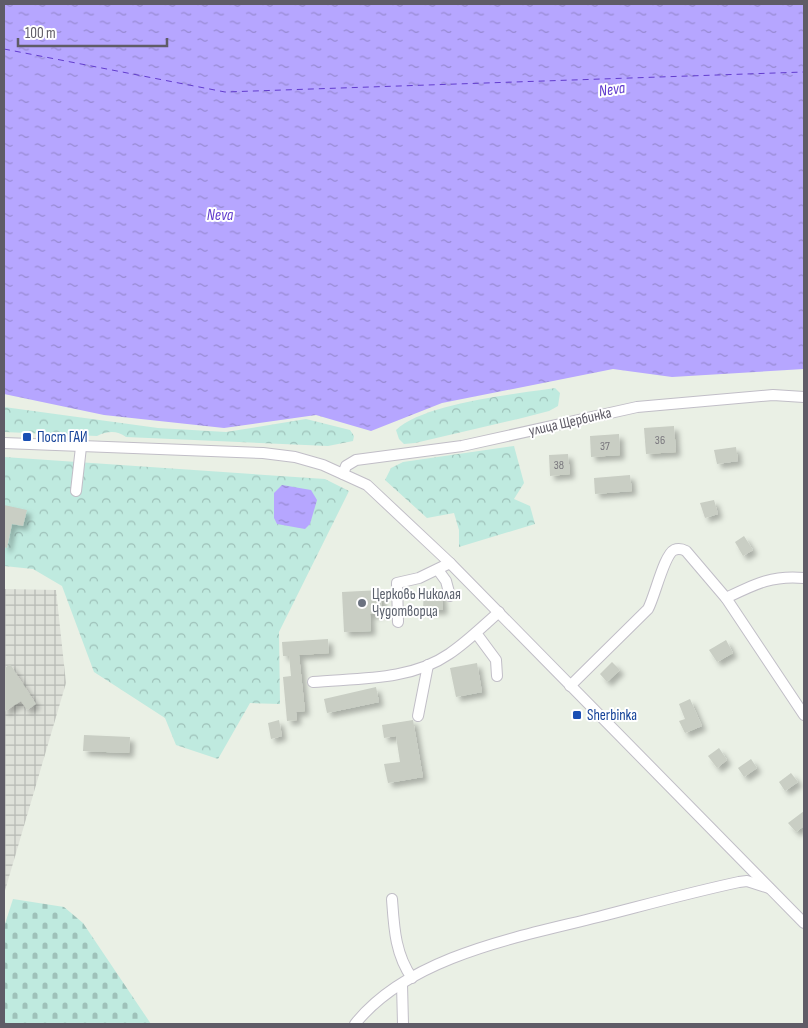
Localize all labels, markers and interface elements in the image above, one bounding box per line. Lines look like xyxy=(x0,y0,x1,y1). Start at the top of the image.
scale bar xyxy=(18,15,166,47)
text: 100 m xyxy=(25,24,56,43)
water label: Neva xyxy=(598,79,627,101)
water label: Neva xyxy=(207,206,234,225)
street label: улица Щербинка xyxy=(527,403,613,441)
place label: Пост ГАИ xyxy=(37,428,88,447)
marker: Пост ГАИ xyxy=(21,431,33,443)
house number: 36 xyxy=(655,433,665,448)
house number: 37 xyxy=(600,439,610,454)
house number: 38 xyxy=(554,458,564,473)
place label: Церковь Николая Чудотворца xyxy=(372,585,461,621)
marker: Церковь Николая Чудотворца xyxy=(356,597,368,609)
place label: Sherbinka xyxy=(587,706,637,725)
marker: Sherbinka xyxy=(571,709,583,721)

